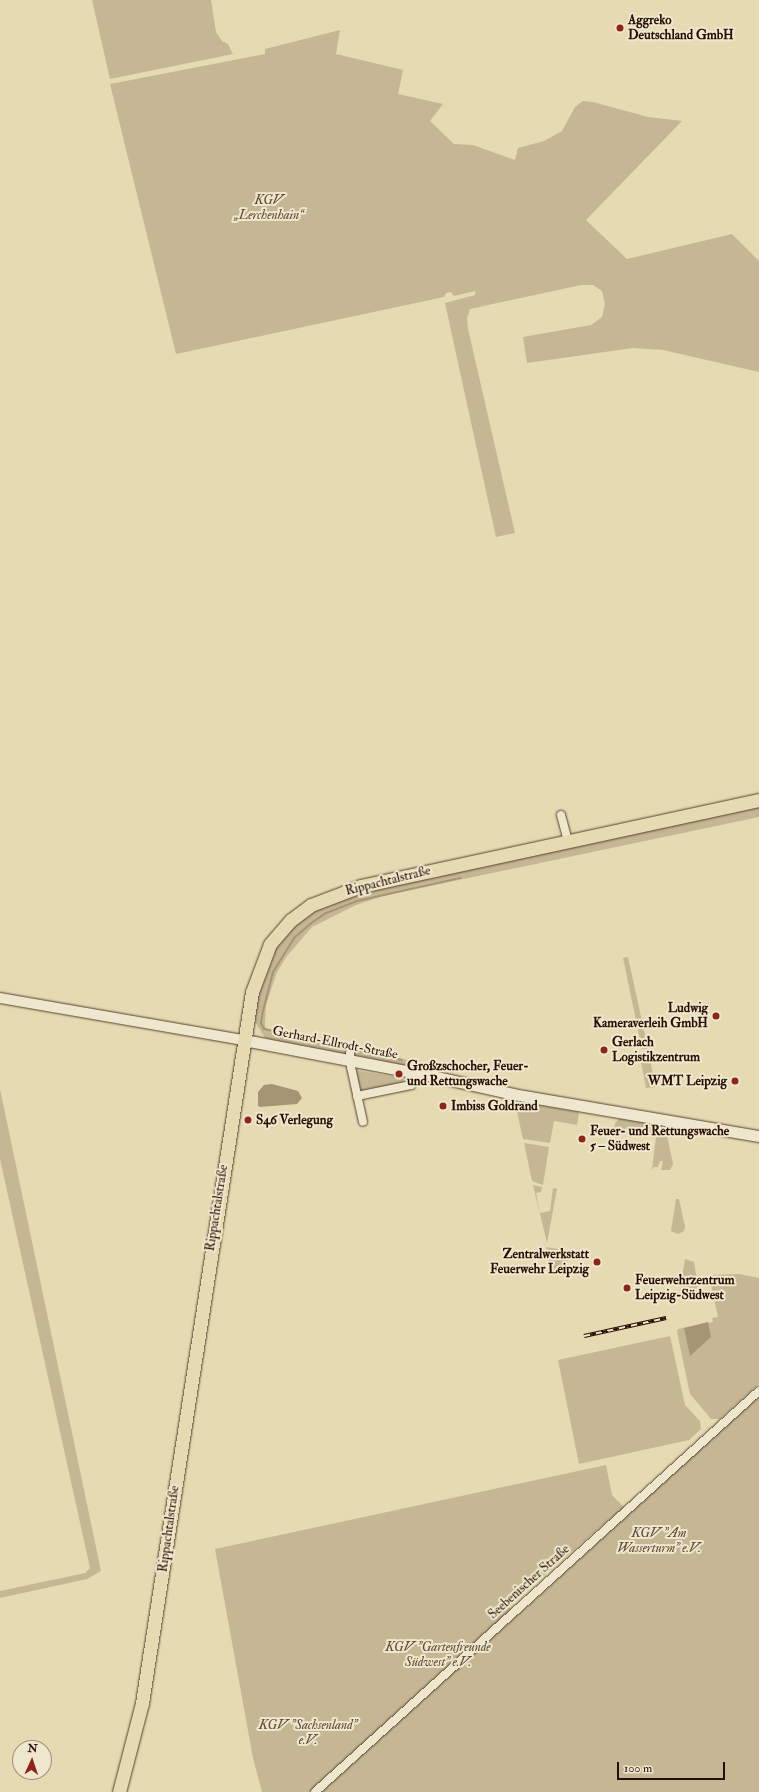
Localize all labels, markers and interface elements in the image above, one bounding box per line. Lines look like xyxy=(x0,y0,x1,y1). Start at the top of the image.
place label: Aggreko Deutschland GmbH xyxy=(628,13,734,44)
marker: Aggreko Deutschland GmbH xyxy=(615,23,625,33)
park label: KGV „Lerchenhain“ xyxy=(234,193,304,224)
street label: Rippachtalstraße xyxy=(344,863,432,899)
place label: Ludwig Kameraverleih GmbH xyxy=(593,1001,708,1032)
marker: Ludwig Kameraverleih GmbH xyxy=(711,1011,721,1021)
street label: Gerhard-Ellrodt-Straße xyxy=(271,1023,399,1063)
place label: Gerlach Logistikzentrum xyxy=(612,1035,700,1066)
marker: Gerlach Logistikzentrum xyxy=(599,1045,609,1055)
place label: Großzschocher, Feuer- und Rettungswache xyxy=(407,1059,529,1090)
marker: Großzschocher, Feuer- und Rettungswache xyxy=(394,1069,404,1079)
place label: WMT Leipzig xyxy=(648,1073,727,1089)
marker: WMT Leipzig xyxy=(730,1076,740,1086)
place label: Imbiss Goldrand xyxy=(451,1098,538,1114)
marker: Imbiss Goldrand xyxy=(438,1101,448,1111)
place label: S46 Verlegung xyxy=(256,1112,333,1128)
marker: S46 Verlegung xyxy=(243,1115,253,1125)
place label: Feuer- und Rettungswache 5 – Südwest xyxy=(590,1124,729,1155)
marker: Feuer- und Rettungswache 5 – Südwest xyxy=(577,1134,587,1144)
street label: Rippachtalstraße xyxy=(202,1164,232,1252)
place label: Zentralwerkstatt Feuerwehr Leipzig xyxy=(490,1247,589,1278)
marker: Zentralwerkstatt Feuerwehr Leipzig xyxy=(592,1257,602,1267)
place label: Feuerwehrzentrum Leipzig-Südwest xyxy=(635,1273,735,1304)
marker: Feuerwehrzentrum Leipzig-Südwest xyxy=(622,1283,632,1293)
street label: Rippachtalstraße xyxy=(155,1485,183,1573)
park label: KGV "Am Wasserturm" e.V. xyxy=(617,1526,701,1557)
street label: Seebenischer Straße xyxy=(485,1542,573,1622)
park label: KGV "Gartenfreunde Südwest" e.V. xyxy=(385,1640,491,1671)
park label: KGV "Sachsenland" e.V. xyxy=(259,1718,357,1749)
north arrow xyxy=(12,1740,52,1780)
text: N xyxy=(27,1742,38,1755)
scale bar xyxy=(619,1754,727,1780)
text: 100 m xyxy=(624,1761,652,1776)

